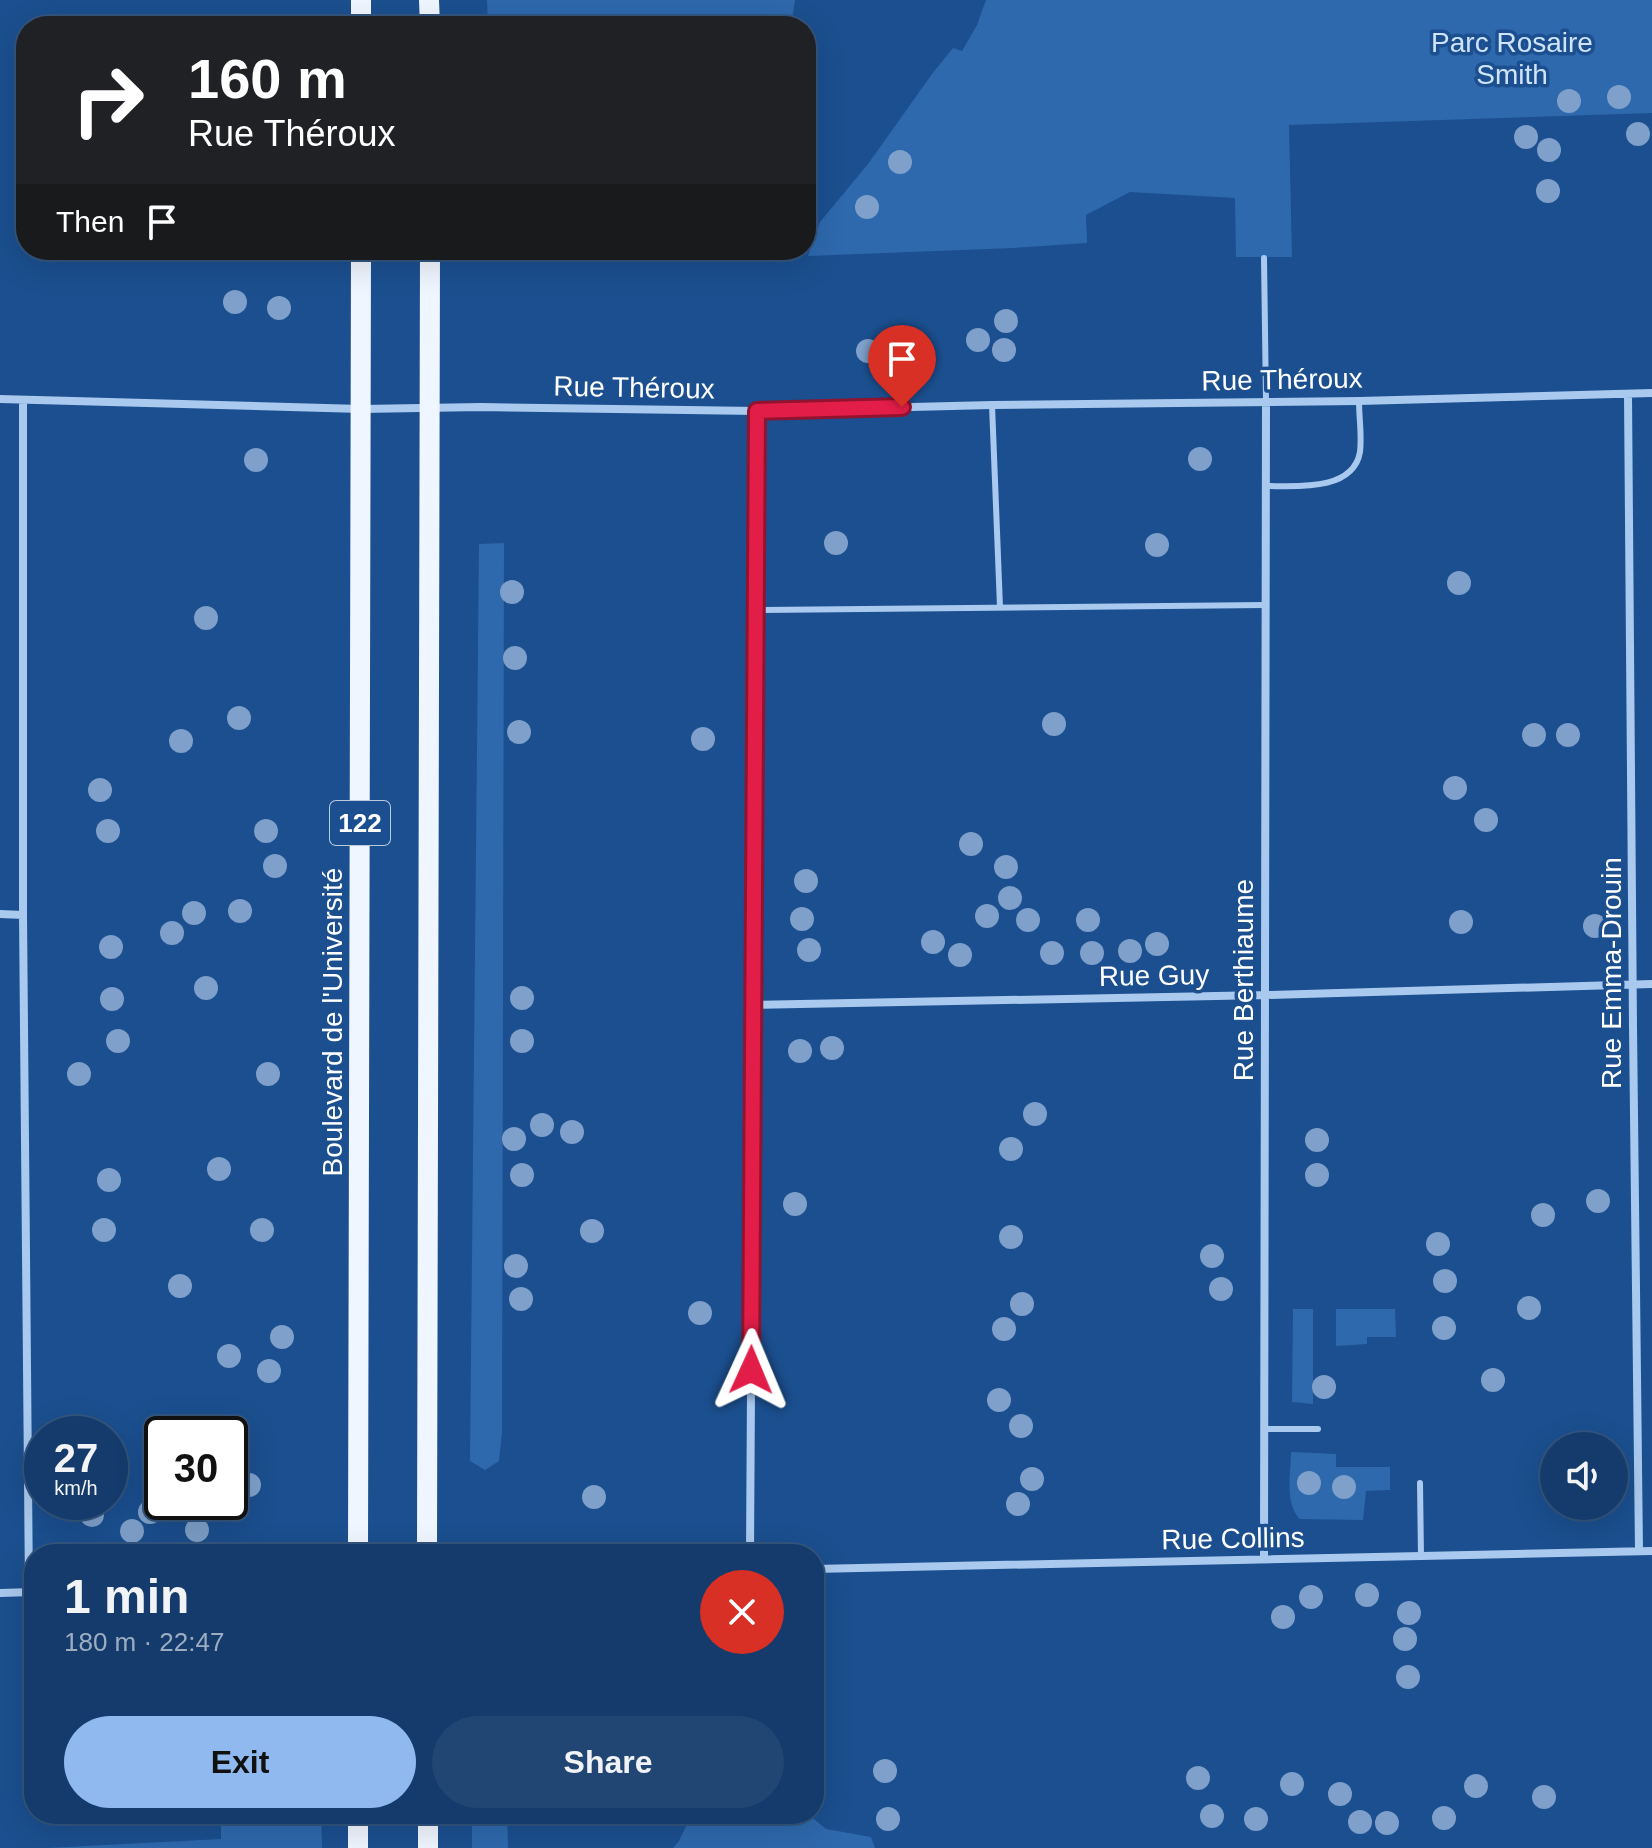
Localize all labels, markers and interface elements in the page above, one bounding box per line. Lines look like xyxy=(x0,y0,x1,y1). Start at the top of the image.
park label: Parc Rosaire Smith xyxy=(1431,27,1593,90)
text: 160 m xyxy=(188,47,347,110)
icon: right xyxy=(56,48,160,152)
text: Rue Théroux xyxy=(188,113,395,154)
icon: arrive xyxy=(140,200,184,244)
text: Then xyxy=(56,205,124,238)
pin xyxy=(868,325,936,407)
icon: arrive xyxy=(880,337,924,381)
street label: Rue Théroux xyxy=(1201,363,1363,396)
street label: Rue Théroux xyxy=(553,371,715,404)
road number: 122 xyxy=(330,801,390,845)
street label: Rue Emma-Drouin xyxy=(1596,857,1627,1089)
street label: Boulevard de l'Université xyxy=(317,868,348,1176)
street label: Rue Berthiaume xyxy=(1228,879,1259,1081)
street label: Rue Guy xyxy=(1098,959,1210,992)
position arrow xyxy=(709,1328,793,1412)
speed limit sign: 30 xyxy=(144,1416,248,1520)
map controls xyxy=(1540,1432,1628,1520)
button: sound xyxy=(1540,1432,1628,1520)
text: 27 xyxy=(54,1436,98,1480)
text: km/h xyxy=(54,1477,98,1499)
street label: Rue Collins xyxy=(1161,1522,1305,1555)
text: 1 min xyxy=(64,1570,189,1623)
button: close xyxy=(700,1570,784,1654)
text: 180 m · 22:47 xyxy=(64,1627,224,1657)
button: Exit xyxy=(64,1716,416,1808)
button: Share xyxy=(432,1716,784,1808)

